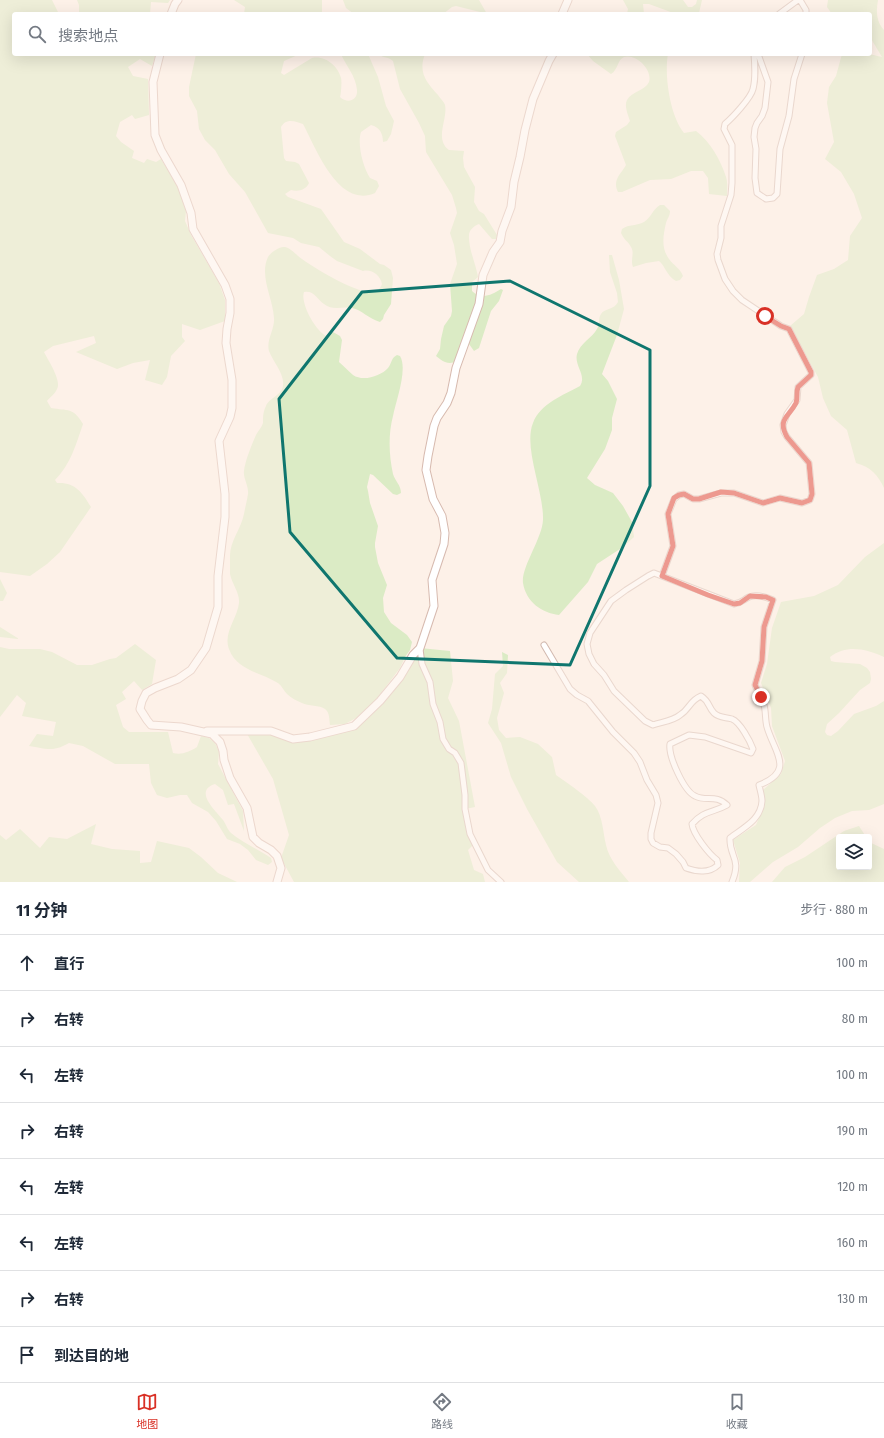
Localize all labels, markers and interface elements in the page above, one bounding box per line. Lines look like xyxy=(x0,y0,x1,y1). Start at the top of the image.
search box xyxy=(12,12,872,56)
icon: search xyxy=(26,23,48,45)
text: 搜索地点 xyxy=(58,27,118,45)
route start xyxy=(756,307,774,325)
route end xyxy=(752,688,770,706)
map controls xyxy=(836,834,872,870)
button: layers xyxy=(836,834,872,870)
text: 11 分钟 xyxy=(16,900,68,921)
text: 步行 · 880 m xyxy=(800,902,868,917)
icon: ahead xyxy=(16,952,38,974)
text: 直行 xyxy=(54,955,84,973)
text: 100 m xyxy=(836,955,868,970)
icon: right xyxy=(16,1008,38,1030)
text: 右转 xyxy=(54,1011,84,1029)
text: 80 m xyxy=(842,1011,868,1026)
icon: left xyxy=(16,1064,38,1086)
text: 左转 xyxy=(54,1067,84,1085)
text: 100 m xyxy=(836,1067,868,1082)
icon: right xyxy=(16,1120,38,1142)
text: 右转 xyxy=(54,1123,84,1141)
text: 190 m xyxy=(837,1123,868,1138)
icon: left xyxy=(16,1176,38,1198)
text: 左转 xyxy=(54,1179,84,1197)
text: 120 m xyxy=(837,1179,868,1194)
icon: left xyxy=(16,1232,38,1254)
text: 左转 xyxy=(54,1235,84,1253)
text: 160 m xyxy=(837,1235,868,1250)
icon: right xyxy=(16,1288,38,1310)
text: 右转 xyxy=(54,1291,84,1309)
text: 130 m xyxy=(837,1291,868,1306)
icon: arrive xyxy=(16,1344,38,1366)
text: 到达目的地 xyxy=(54,1347,129,1365)
tab: 地图 xyxy=(136,1391,158,1431)
tab: 路线 xyxy=(431,1391,453,1431)
tab: 收藏 xyxy=(726,1391,748,1431)

